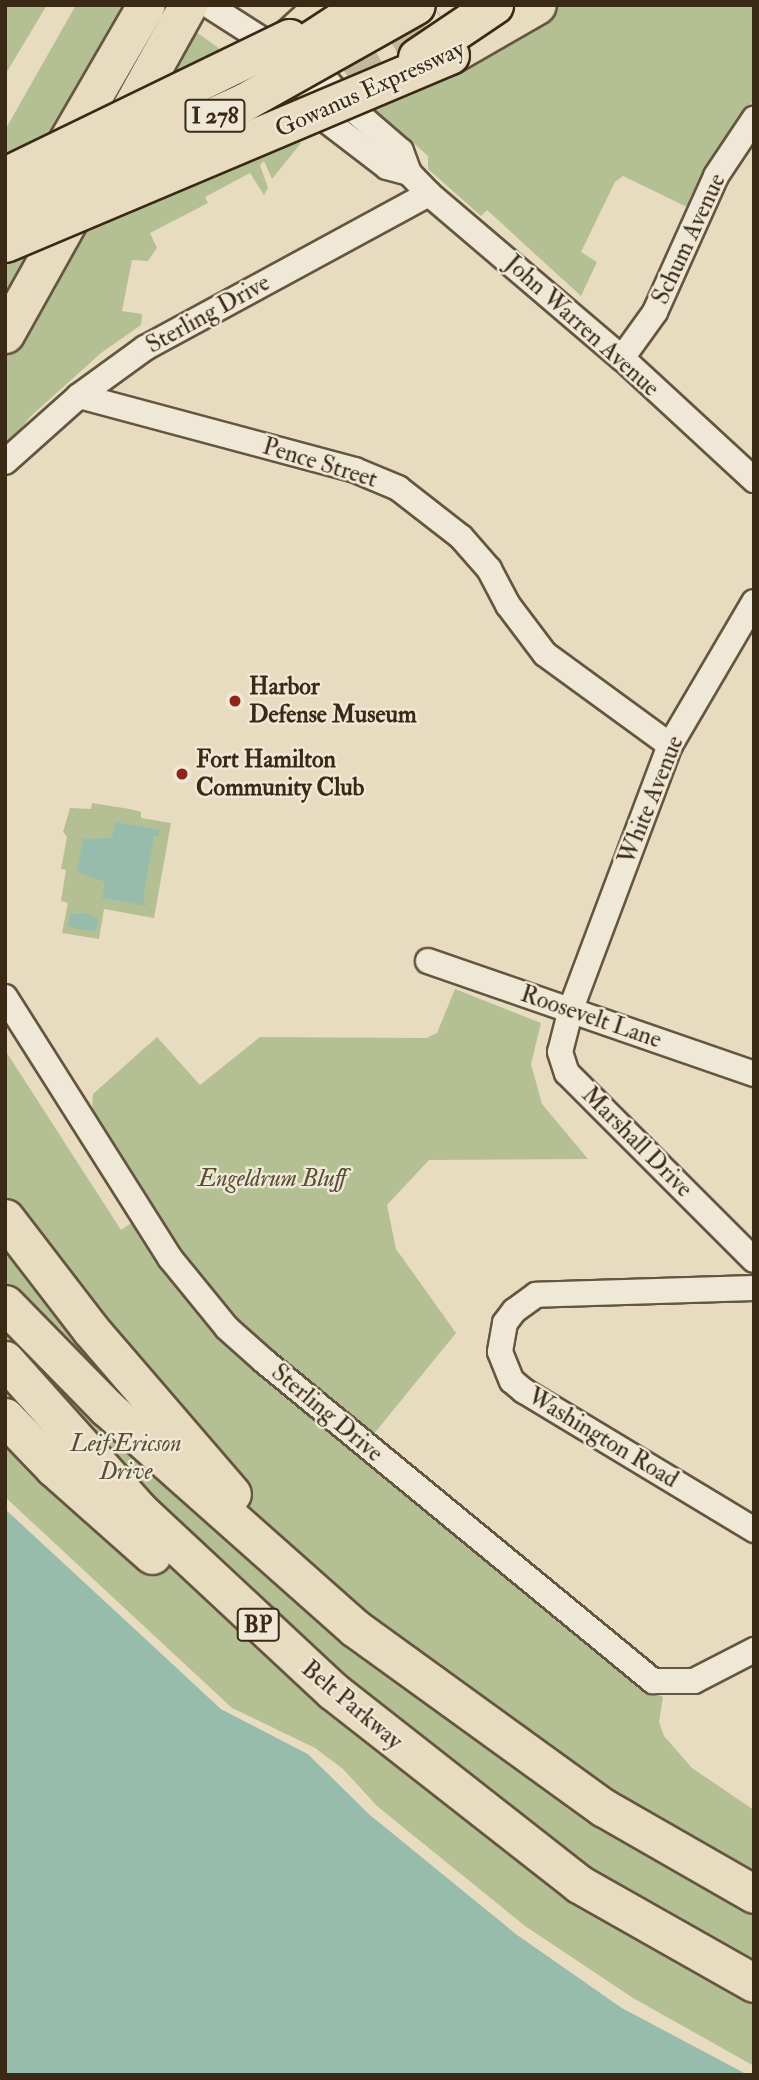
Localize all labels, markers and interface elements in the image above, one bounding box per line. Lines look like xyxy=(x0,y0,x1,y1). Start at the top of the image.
street label: Gowanus Expressway xyxy=(271,34,469,144)
road number: I 278 xyxy=(184,97,246,136)
street label: Schum Avenue xyxy=(646,169,732,309)
street label: John Warren Avenue xyxy=(499,249,665,403)
street label: Sterling Drive xyxy=(141,268,275,360)
street label: Pence Street xyxy=(259,432,381,494)
place label: Harbor Defense Museum xyxy=(249,673,417,729)
marker: Harbor Defense Museum xyxy=(227,693,243,709)
street label: White Avenue xyxy=(612,732,690,868)
place label: Fort Hamilton Community Club xyxy=(196,746,364,802)
marker: Fort Hamilton Community Club xyxy=(174,766,190,782)
street label: Roosevelt Lane xyxy=(517,979,665,1055)
street label: Marshall Drive xyxy=(576,1081,698,1203)
park label: Engeldrum Bluff xyxy=(198,1165,346,1193)
street label: Sterling Drive xyxy=(265,1358,389,1468)
street label: Washington Road xyxy=(523,1382,683,1494)
park label: Leif Ericson Drive xyxy=(70,1430,182,1486)
road number: BP xyxy=(235,1606,281,1644)
street label: Belt Parkway xyxy=(296,1654,408,1756)

